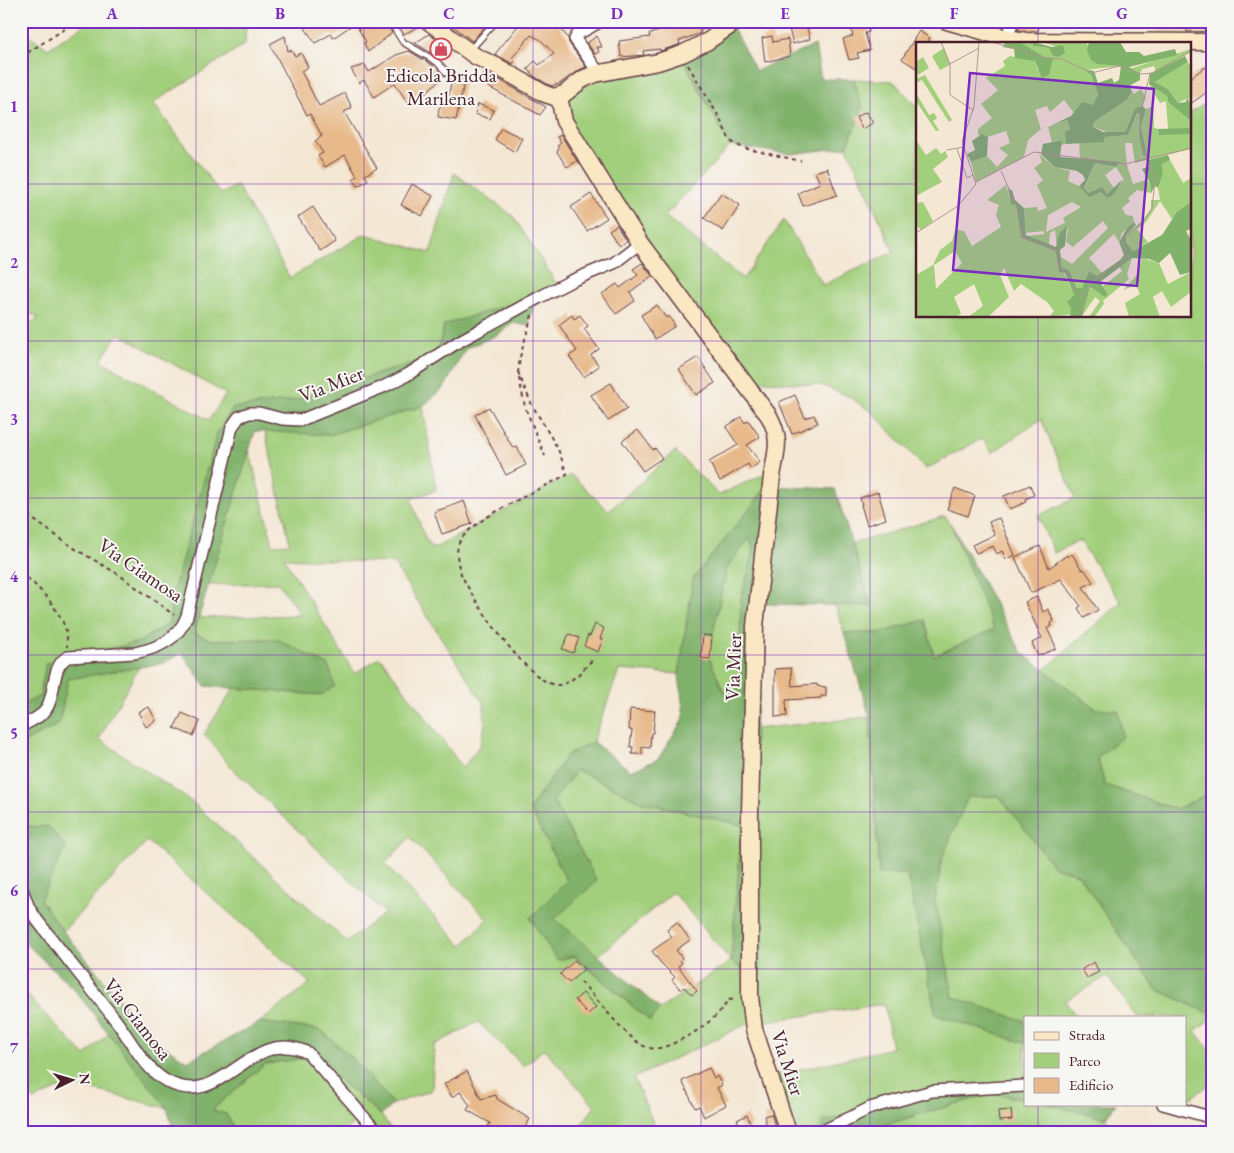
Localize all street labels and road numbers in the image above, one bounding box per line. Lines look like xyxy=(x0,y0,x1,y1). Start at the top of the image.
street label: Via Mier xyxy=(295,360,367,408)
street label: Via Giamosa xyxy=(93,532,189,608)
street label: Via Mier xyxy=(719,633,747,701)
street label: Via Giamosa xyxy=(98,973,178,1065)
street label: Via Mier xyxy=(765,1027,811,1099)

